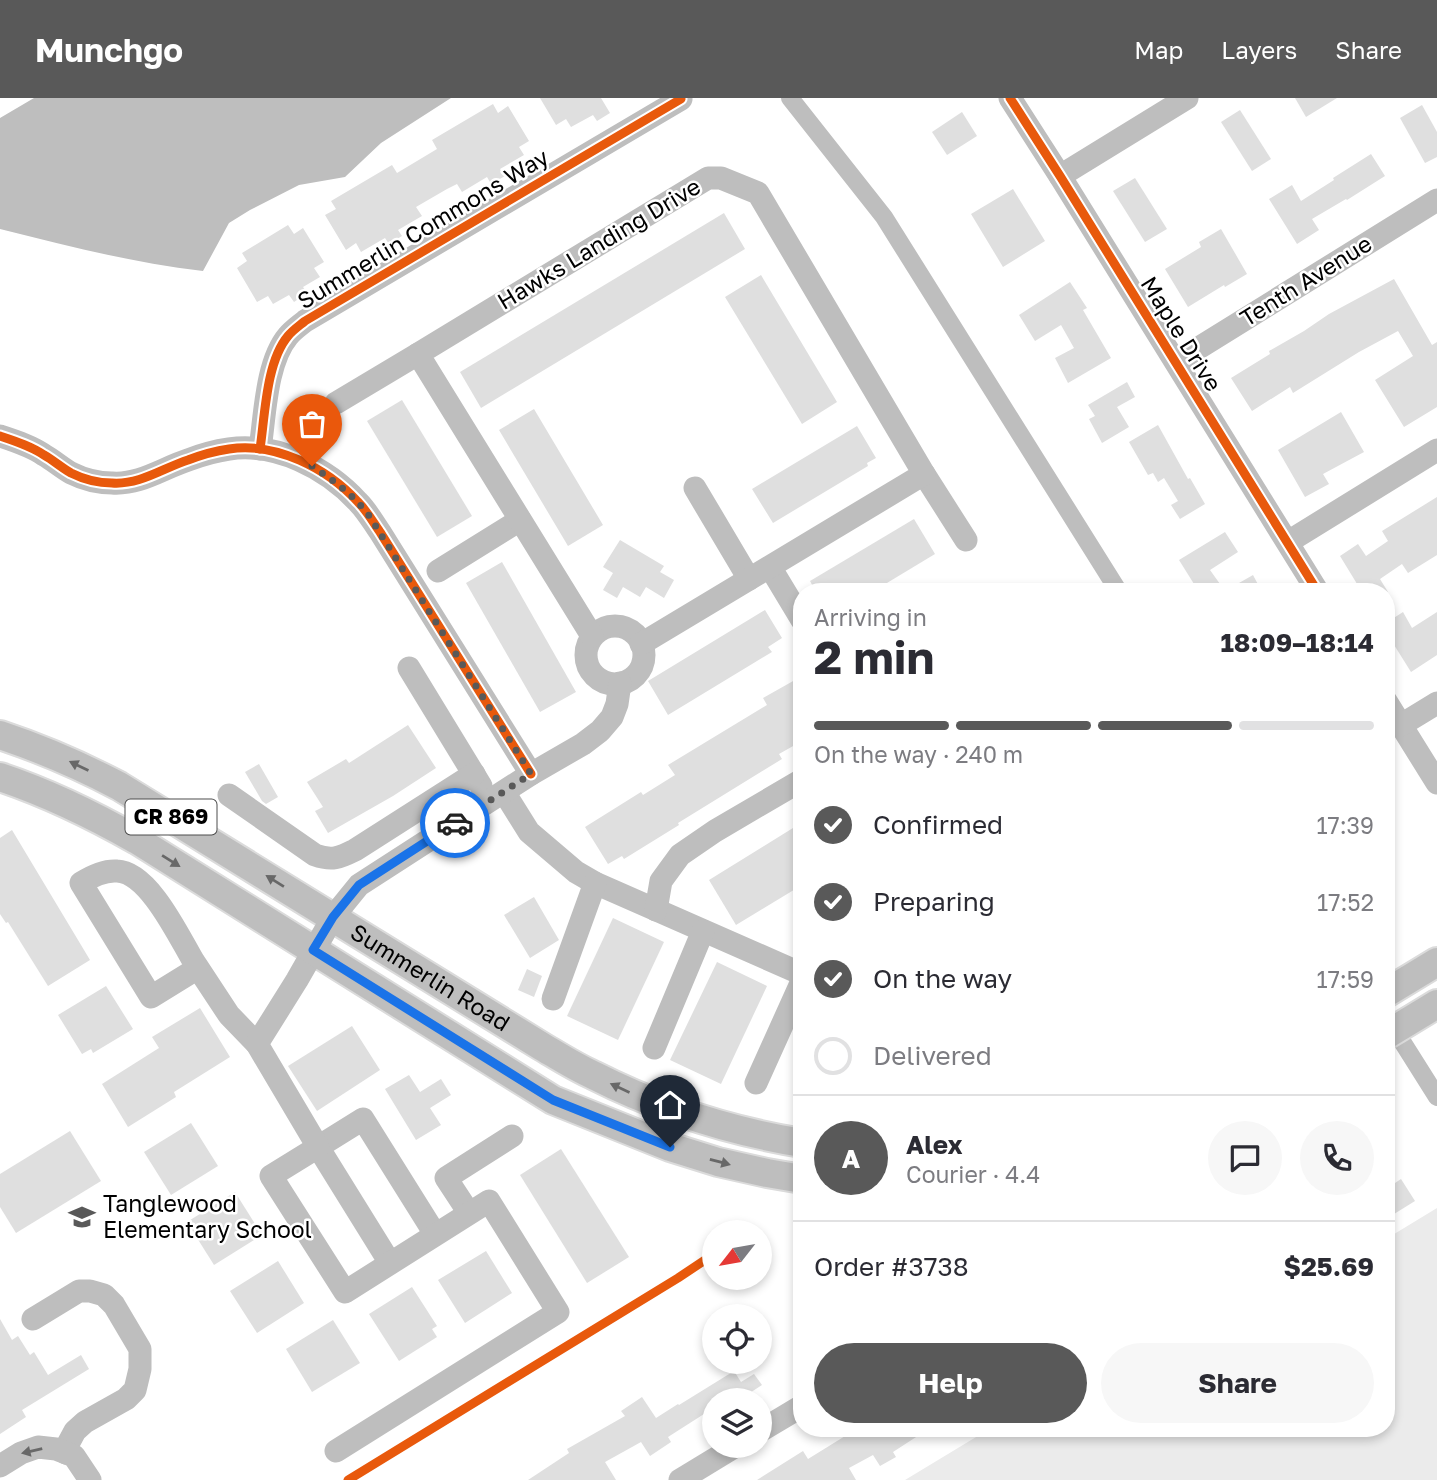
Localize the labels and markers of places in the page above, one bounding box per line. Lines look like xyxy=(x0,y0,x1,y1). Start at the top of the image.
pin xyxy=(282,394,342,466)
pin xyxy=(640,1075,700,1147)
place label: Tanglewood Elementary School xyxy=(103,1189,312,1243)
school or university icon: Tanglewood Elementary School xyxy=(67,1202,97,1232)

